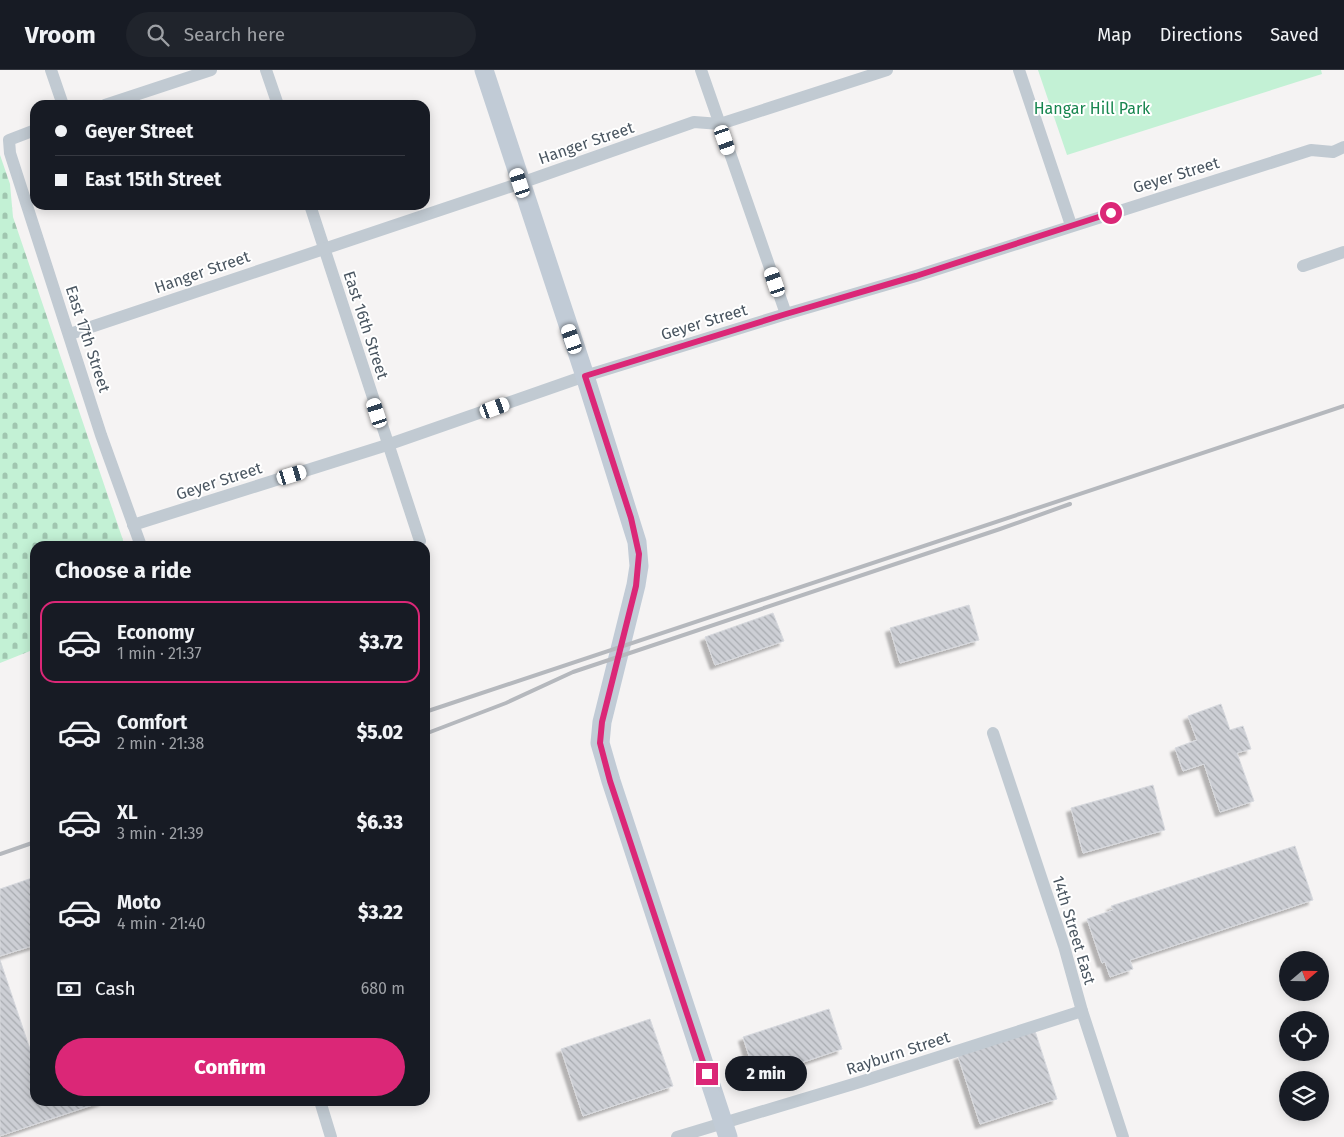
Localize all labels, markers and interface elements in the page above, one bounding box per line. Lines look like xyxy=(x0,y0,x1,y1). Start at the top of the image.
search box xyxy=(126,12,476,57)
text: Vroom xyxy=(25,21,96,49)
icon: search xyxy=(144,21,172,49)
text: Search here xyxy=(184,23,285,46)
text: Map xyxy=(1097,24,1132,46)
text: Directions xyxy=(1160,24,1242,46)
text: Saved xyxy=(1270,24,1319,46)
park label: Hangar Hill Park xyxy=(1034,99,1151,118)
street label: Hanger Street xyxy=(536,118,636,168)
text: Geyer Street xyxy=(85,120,193,143)
car xyxy=(713,123,736,157)
street label: Geyer Street xyxy=(1131,153,1222,197)
car xyxy=(508,166,531,200)
text: East 15th Street xyxy=(85,168,221,191)
route start xyxy=(1100,202,1122,224)
street label: Hanger Street xyxy=(152,247,252,297)
car xyxy=(763,265,786,299)
street label: East 16th Street xyxy=(340,268,393,382)
street label: East 17th Street xyxy=(62,283,114,395)
street label: Geyer Street xyxy=(659,300,750,344)
car xyxy=(560,322,583,356)
car xyxy=(365,396,388,430)
car xyxy=(478,396,511,420)
street label: Geyer Street xyxy=(174,458,265,504)
car xyxy=(275,463,308,487)
text: Choose a ride xyxy=(55,557,191,584)
icon: car xyxy=(57,620,102,665)
text: Economy xyxy=(117,621,194,644)
text: $3.72 xyxy=(359,631,403,654)
text: 1 min · 21:37 xyxy=(117,644,202,663)
icon: car xyxy=(57,710,102,755)
text: Comfort xyxy=(117,711,187,734)
text: $5.02 xyxy=(357,721,403,744)
text: 2 min · 21:38 xyxy=(117,734,204,753)
icon: car xyxy=(57,800,102,845)
text: XL xyxy=(117,801,138,824)
text: $6.33 xyxy=(357,811,403,834)
text: 3 min · 21:39 xyxy=(117,824,204,843)
street label: 14th Street East xyxy=(1048,873,1100,987)
icon: car xyxy=(57,890,102,935)
text: Moto xyxy=(117,891,161,914)
text: $3.22 xyxy=(358,901,403,924)
text: 4 min · 21:40 xyxy=(117,914,205,933)
north arrow xyxy=(1279,951,1329,1001)
map controls xyxy=(1279,951,1329,1121)
icon: cash xyxy=(55,975,83,1003)
text: Cash xyxy=(95,977,136,1000)
text: 680 m xyxy=(361,979,405,998)
button: locate xyxy=(1279,1011,1329,1061)
street label: Rayburn Street xyxy=(844,1027,952,1079)
button: Confirm xyxy=(55,1038,405,1096)
callout: 2 min xyxy=(724,1056,807,1092)
route end xyxy=(696,1063,718,1085)
text: 2 min xyxy=(746,1064,786,1083)
button: layers xyxy=(1279,1071,1329,1121)

